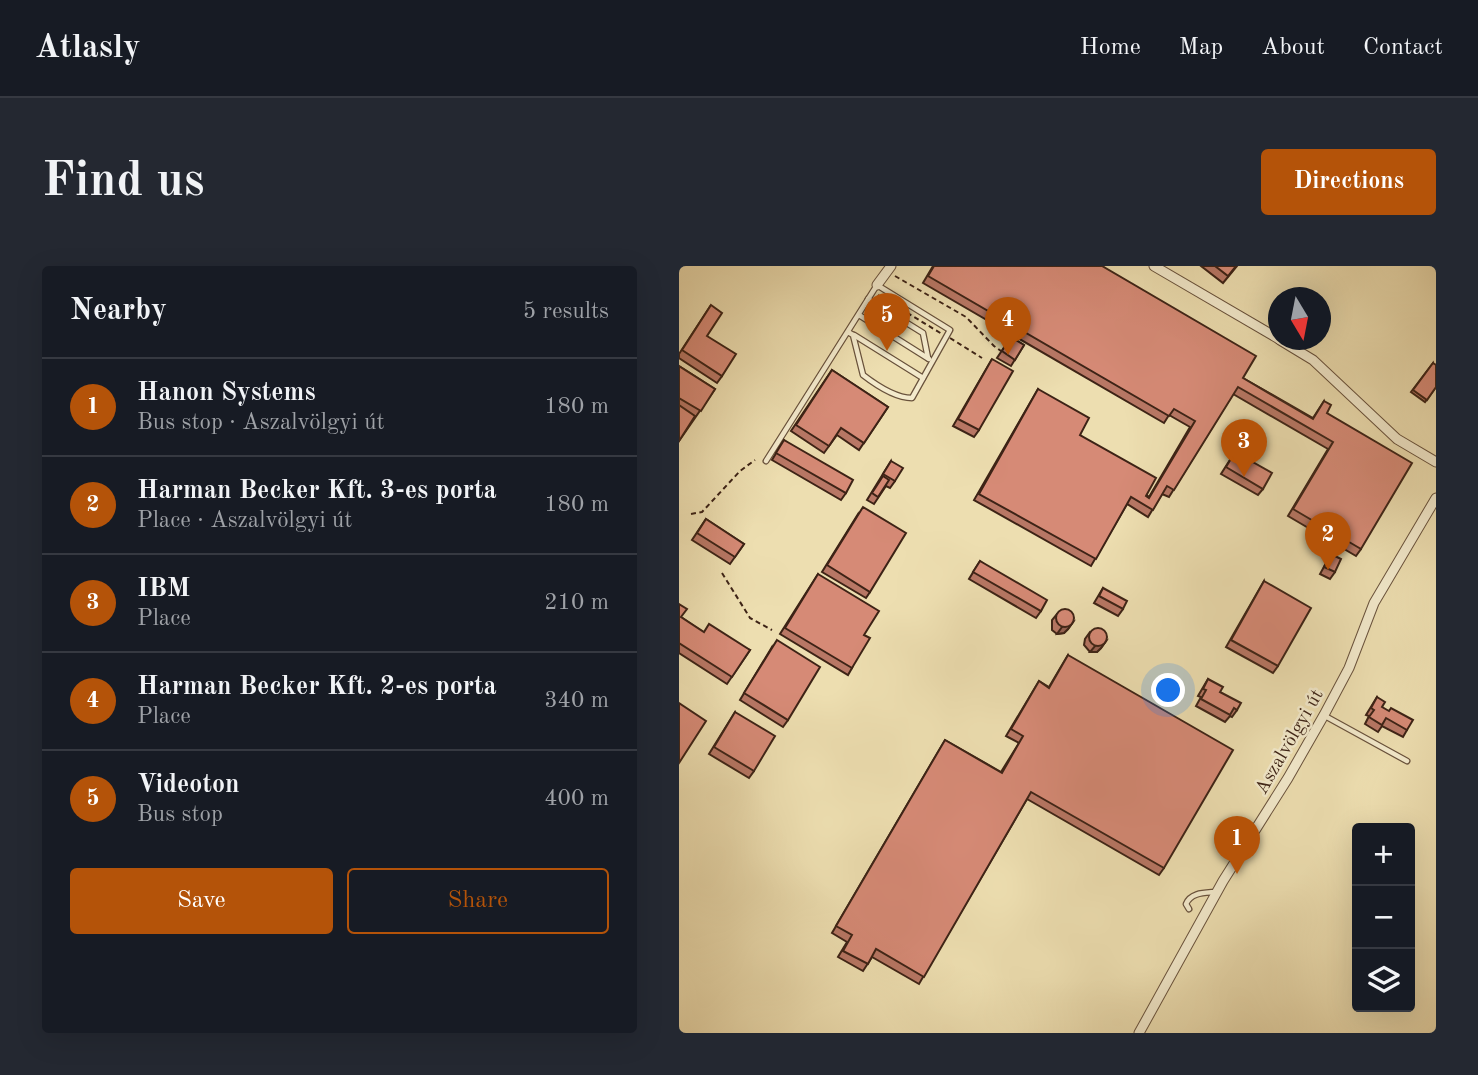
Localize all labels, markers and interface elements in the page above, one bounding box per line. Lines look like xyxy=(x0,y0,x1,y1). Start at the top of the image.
text: Atlasly xyxy=(35,32,140,65)
text: Home xyxy=(1080,36,1141,60)
text: Map xyxy=(1179,36,1223,60)
text: About xyxy=(1261,36,1325,60)
text: Contact xyxy=(1363,36,1443,60)
button: Directions xyxy=(1261,149,1436,215)
text: Find us xyxy=(42,158,205,207)
north arrow xyxy=(1268,287,1331,350)
pin: 5 xyxy=(864,293,910,351)
text: Nearby xyxy=(70,296,167,326)
pin: 4 xyxy=(985,297,1031,355)
text: 5 results xyxy=(523,300,609,323)
text: Hanon Systems xyxy=(137,380,316,406)
text: 1 xyxy=(86,395,100,418)
text: 180 m xyxy=(544,395,609,418)
text: Bus stop · Aszalvölgyi út xyxy=(137,411,385,434)
pin: 3 xyxy=(1221,419,1267,477)
text: Harman Becker Kft. 3-es porta xyxy=(137,478,497,504)
text: 2 xyxy=(86,493,100,516)
text: 180 m xyxy=(544,493,609,516)
text: Place · Aszalvölgyi út xyxy=(137,509,352,532)
pin: 2 xyxy=(1305,512,1351,570)
text: IBM xyxy=(137,576,190,602)
text: 3 xyxy=(86,591,100,614)
text: 210 m xyxy=(544,591,609,614)
text: Place xyxy=(137,607,191,630)
your location xyxy=(1151,673,1185,707)
text: Harman Becker Kft. 2-es porta xyxy=(137,674,497,700)
street label: Aszalvölgyi út xyxy=(1253,687,1328,798)
text: 4 xyxy=(86,689,100,712)
text: 340 m xyxy=(544,689,609,712)
text: Place xyxy=(137,705,191,728)
text: Videoton xyxy=(137,772,240,798)
text: 5 xyxy=(86,787,100,810)
text: 400 m xyxy=(544,787,609,810)
text: Bus stop xyxy=(137,803,223,826)
pin: 1 xyxy=(1214,816,1260,874)
map controls xyxy=(1352,823,1415,1012)
button: + xyxy=(1352,823,1415,886)
button: Save xyxy=(70,868,333,934)
button: Share xyxy=(347,868,609,934)
button: − xyxy=(1352,886,1415,949)
button: layers xyxy=(1352,949,1415,1012)

